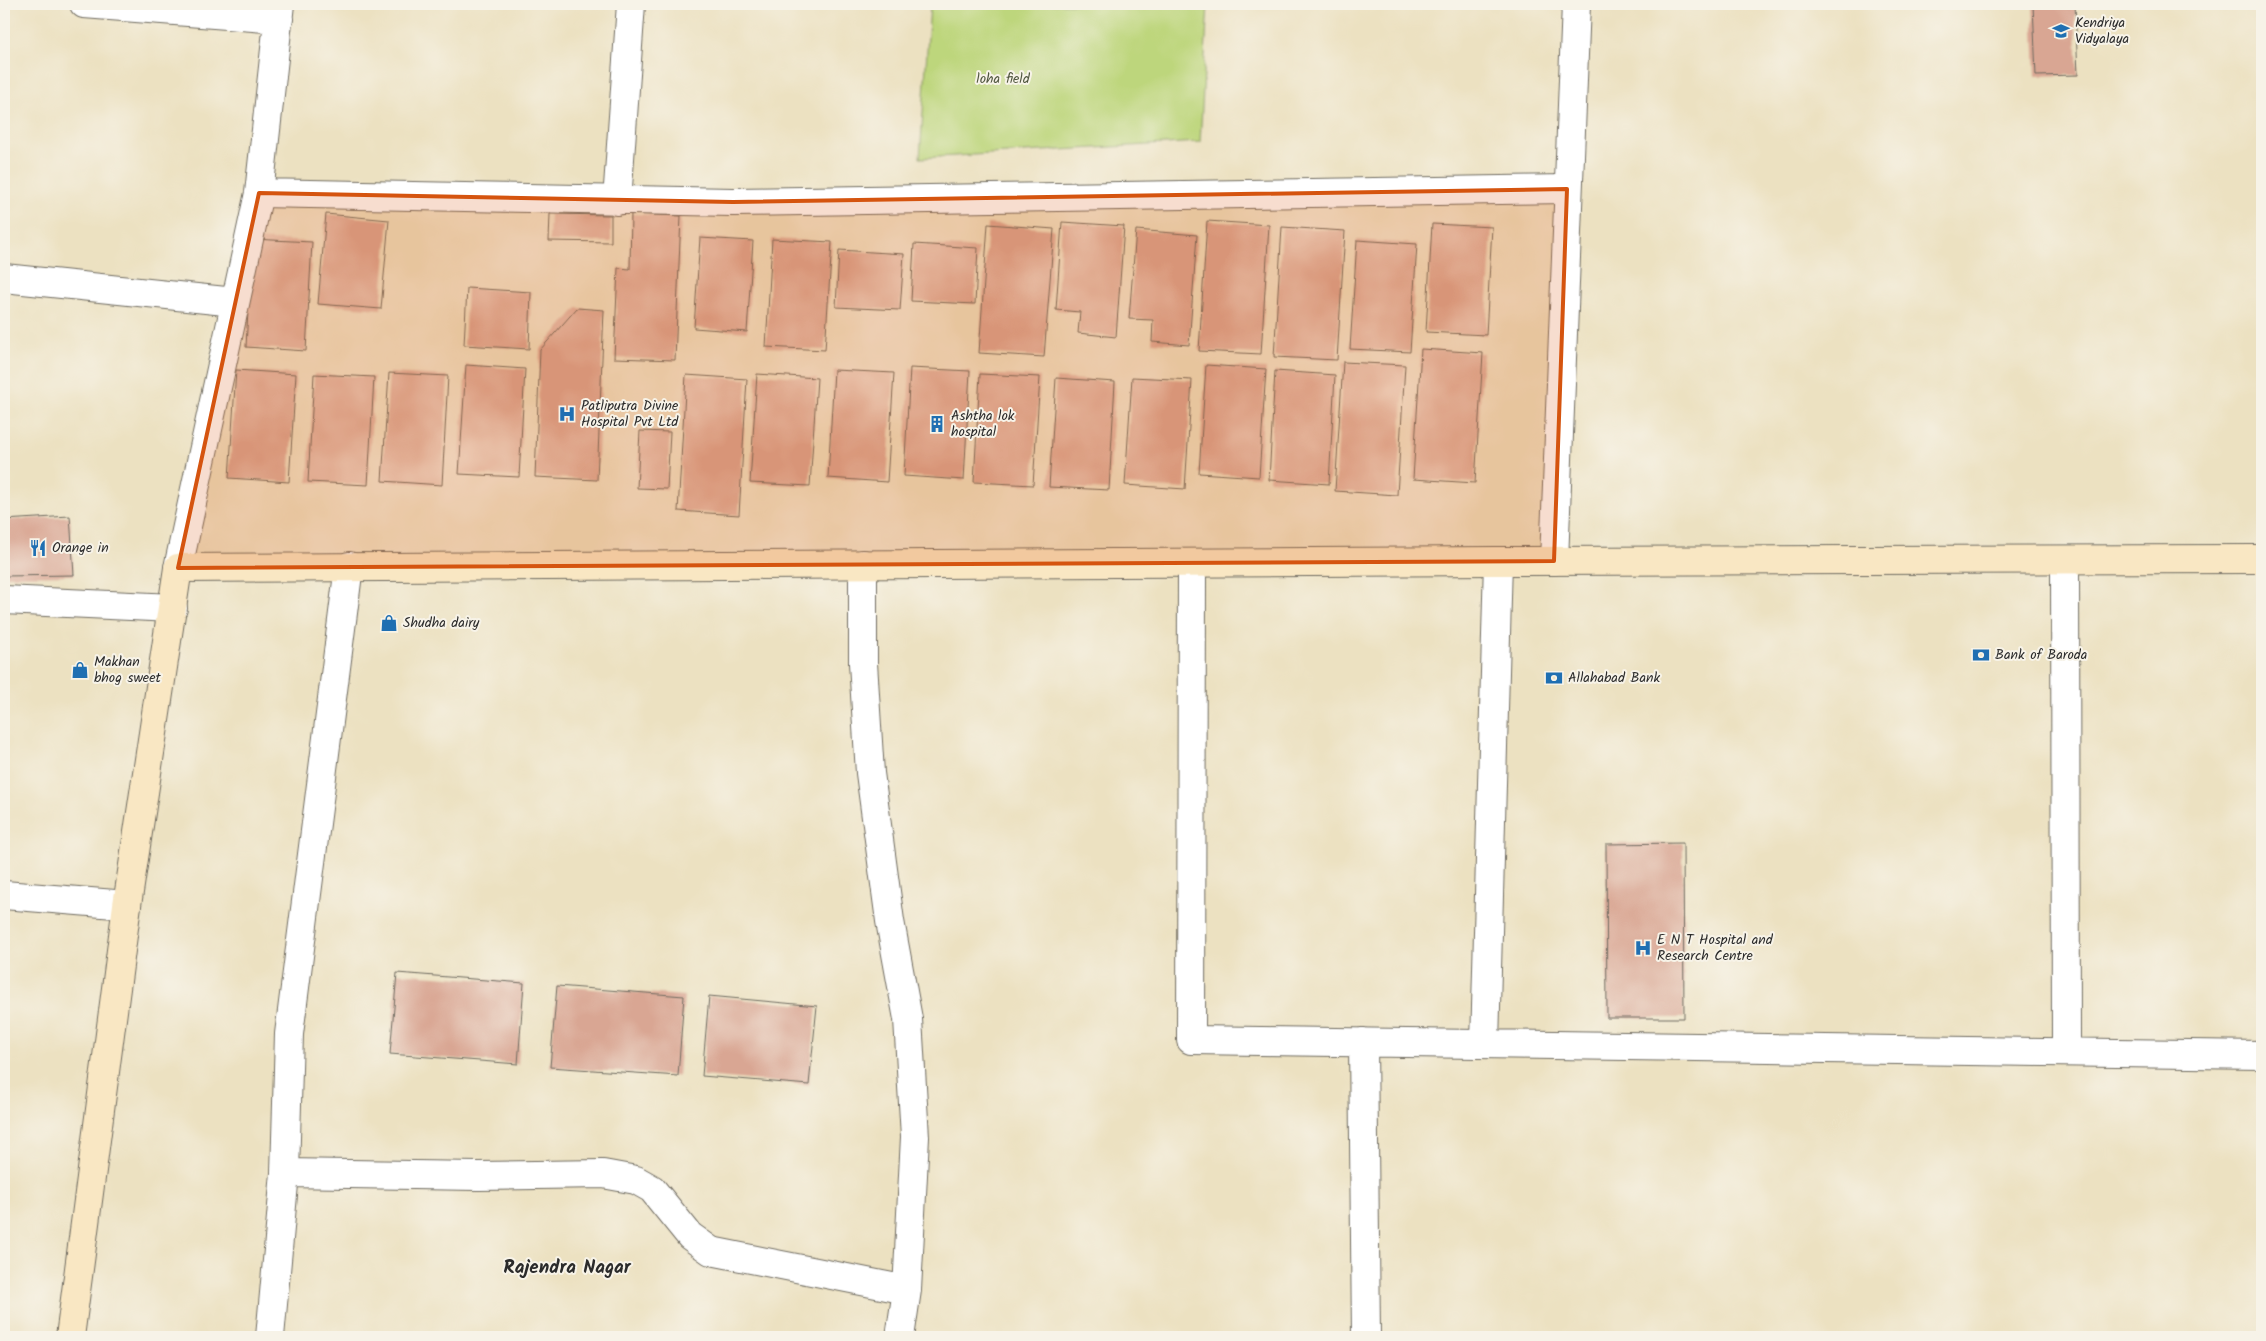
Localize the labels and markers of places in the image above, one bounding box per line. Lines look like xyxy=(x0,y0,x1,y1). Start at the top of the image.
place label: Kendriya Vidyalaya xyxy=(2075,12,2129,50)
school or university icon: Kendriya Vidyalaya xyxy=(2051,21,2071,41)
place label: Patliputra Divine Hospital Pvt Ltd xyxy=(581,395,679,433)
hospital icon: Patliputra Divine Hospital Pvt Ltd xyxy=(557,404,577,424)
place label: Ashtha lok hospital xyxy=(951,405,1015,443)
building icon: Ashtha lok hospital xyxy=(927,414,947,434)
place label: Orange in xyxy=(52,537,109,559)
restaurant icon: Orange in xyxy=(28,538,48,558)
place label: Shudha dairy xyxy=(403,612,480,634)
shop icon: Shudha dairy xyxy=(379,613,399,633)
place label: Bank of Baroda xyxy=(1995,644,2087,666)
bank icon: Bank of Baroda xyxy=(1971,645,1991,665)
place label: Makhan bhog sweet xyxy=(94,651,161,689)
shop icon: Makhan bhog sweet xyxy=(70,660,90,680)
place label: Allahabad Bank xyxy=(1568,667,1660,689)
bank icon: Allahabad Bank xyxy=(1544,668,1564,688)
place label: E N T Hospital and Research Centre xyxy=(1657,929,1774,967)
hospital icon: E N T Hospital and Research Centre xyxy=(1633,938,1653,958)

